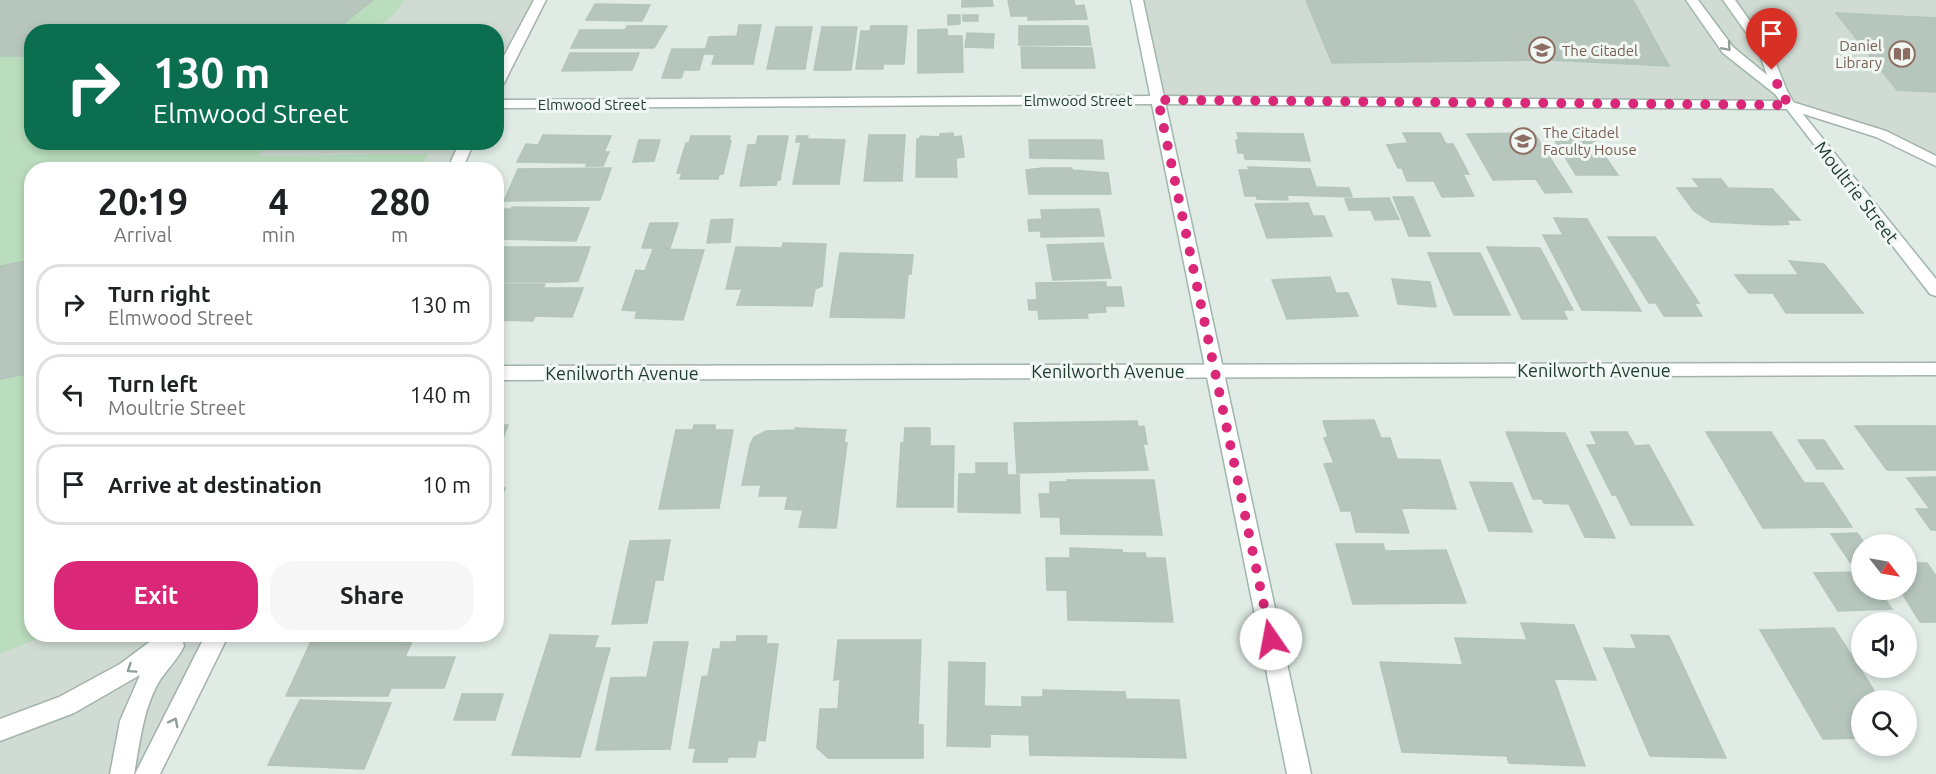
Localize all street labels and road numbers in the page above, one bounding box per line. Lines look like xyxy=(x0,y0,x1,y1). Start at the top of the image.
street label: Elmwood Street xyxy=(1024,92,1132,109)
street label: Elmwood Street xyxy=(538,96,646,113)
street label: Moultrie Street xyxy=(1811,137,1903,247)
street label: Kenilworth Avenue xyxy=(1517,360,1671,380)
street label: Kenilworth Avenue xyxy=(1031,361,1185,381)
street label: Kenilworth Avenue xyxy=(545,363,699,383)

